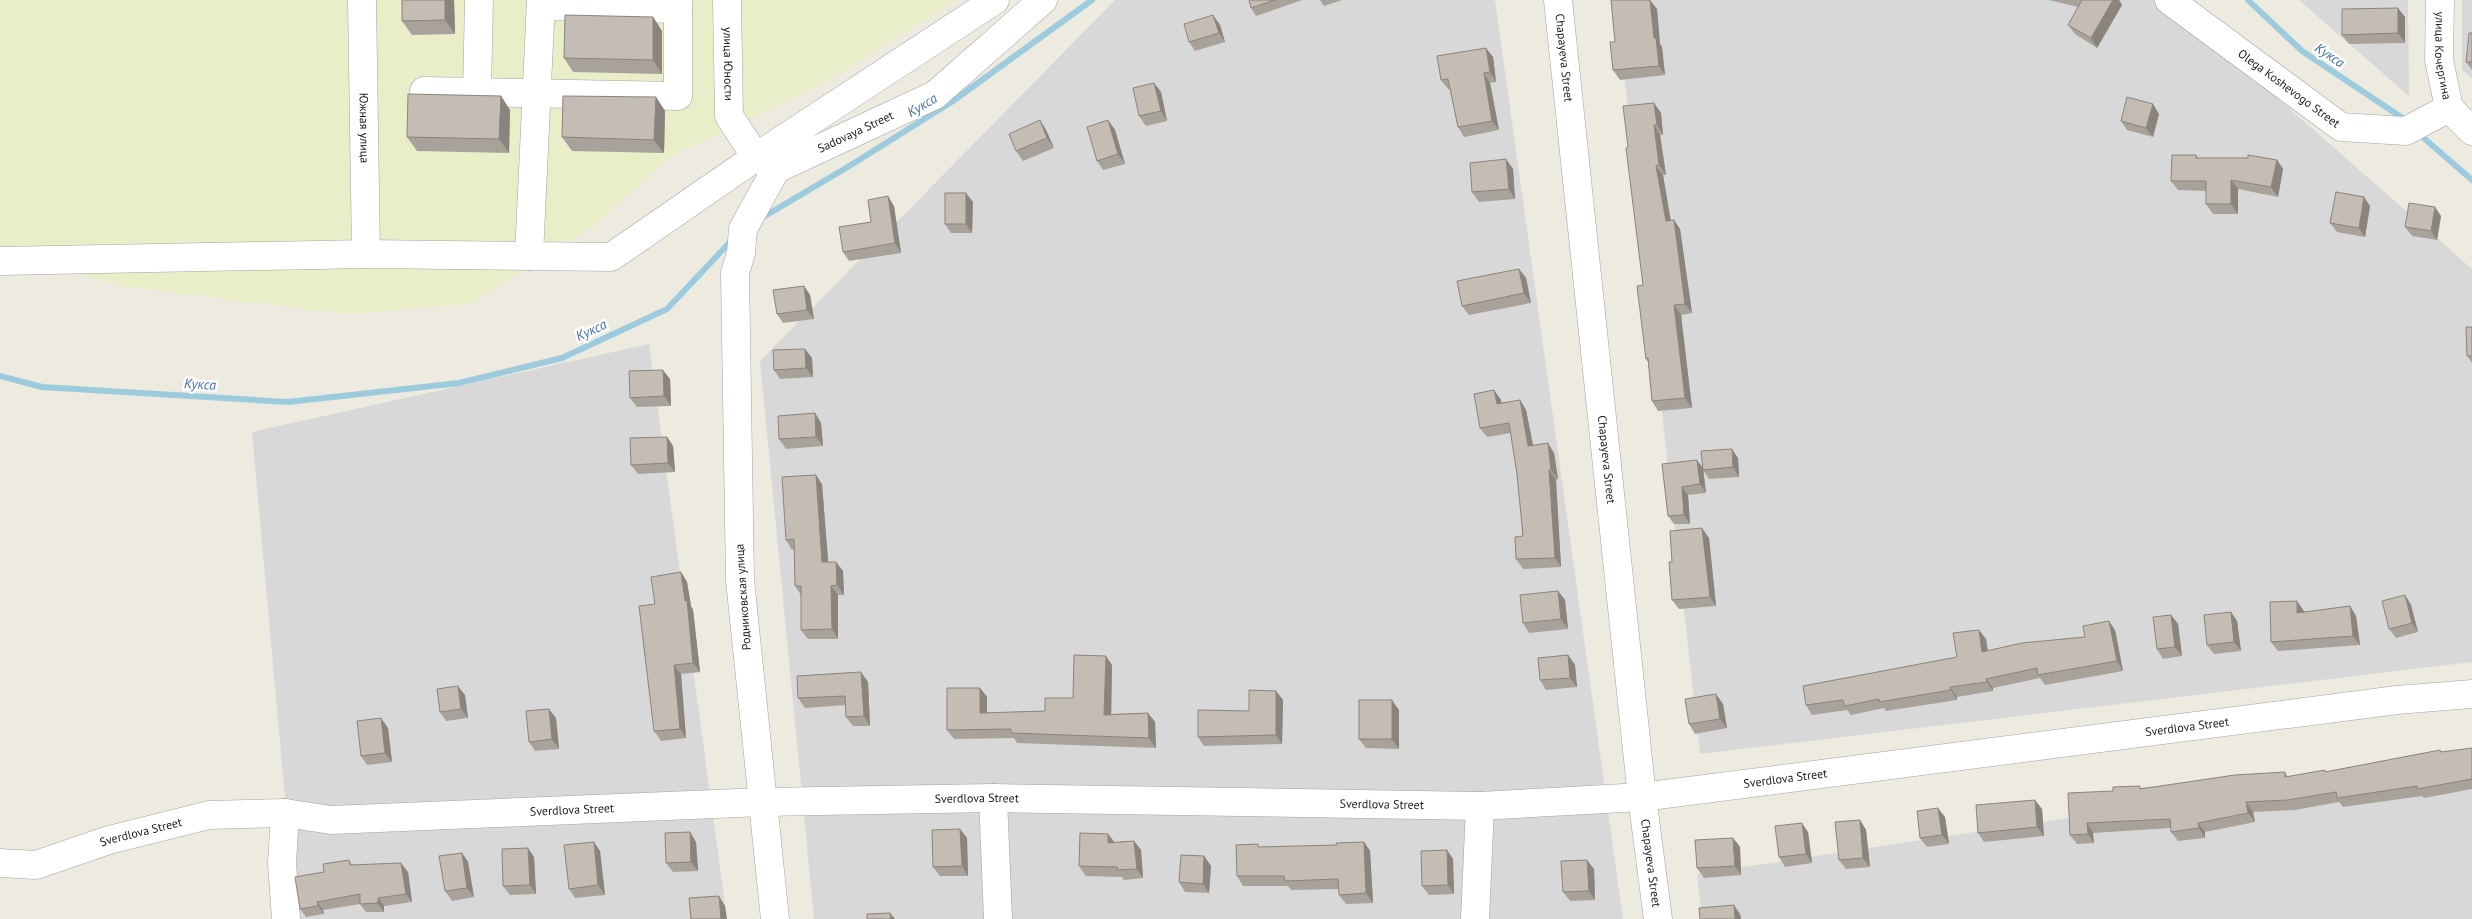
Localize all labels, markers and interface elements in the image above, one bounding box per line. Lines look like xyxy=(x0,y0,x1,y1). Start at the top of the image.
street label: улица Кочергина xyxy=(2432,12,2455,101)
street label: Chapayeva Street xyxy=(1552,13,1577,103)
street label: улица Юности xyxy=(720,27,737,101)
water label: Кукса xyxy=(2312,39,2349,72)
street label: Olega Koshevogo Street xyxy=(2235,46,2343,131)
water label: Кукса xyxy=(904,89,941,121)
street label: Южная улица xyxy=(356,93,373,163)
street label: Sadovaya Street xyxy=(815,107,896,156)
water label: Кукса xyxy=(573,315,610,345)
water label: Кукса xyxy=(183,374,217,394)
street label: Chapayeva Street xyxy=(1595,414,1619,504)
street label: Родниковская улица xyxy=(731,543,754,651)
street label: Sverdlova Street xyxy=(2144,714,2230,739)
street label: Sverdlova Street xyxy=(1742,765,1828,791)
street label: Sverdlova Street xyxy=(935,790,1019,806)
street label: Sverdlova Street xyxy=(1339,796,1424,812)
street label: Sverdlova Street xyxy=(530,800,614,819)
street label: Sverdlova Street xyxy=(98,814,183,850)
street label: Chapayeva Street xyxy=(1638,818,1664,908)

